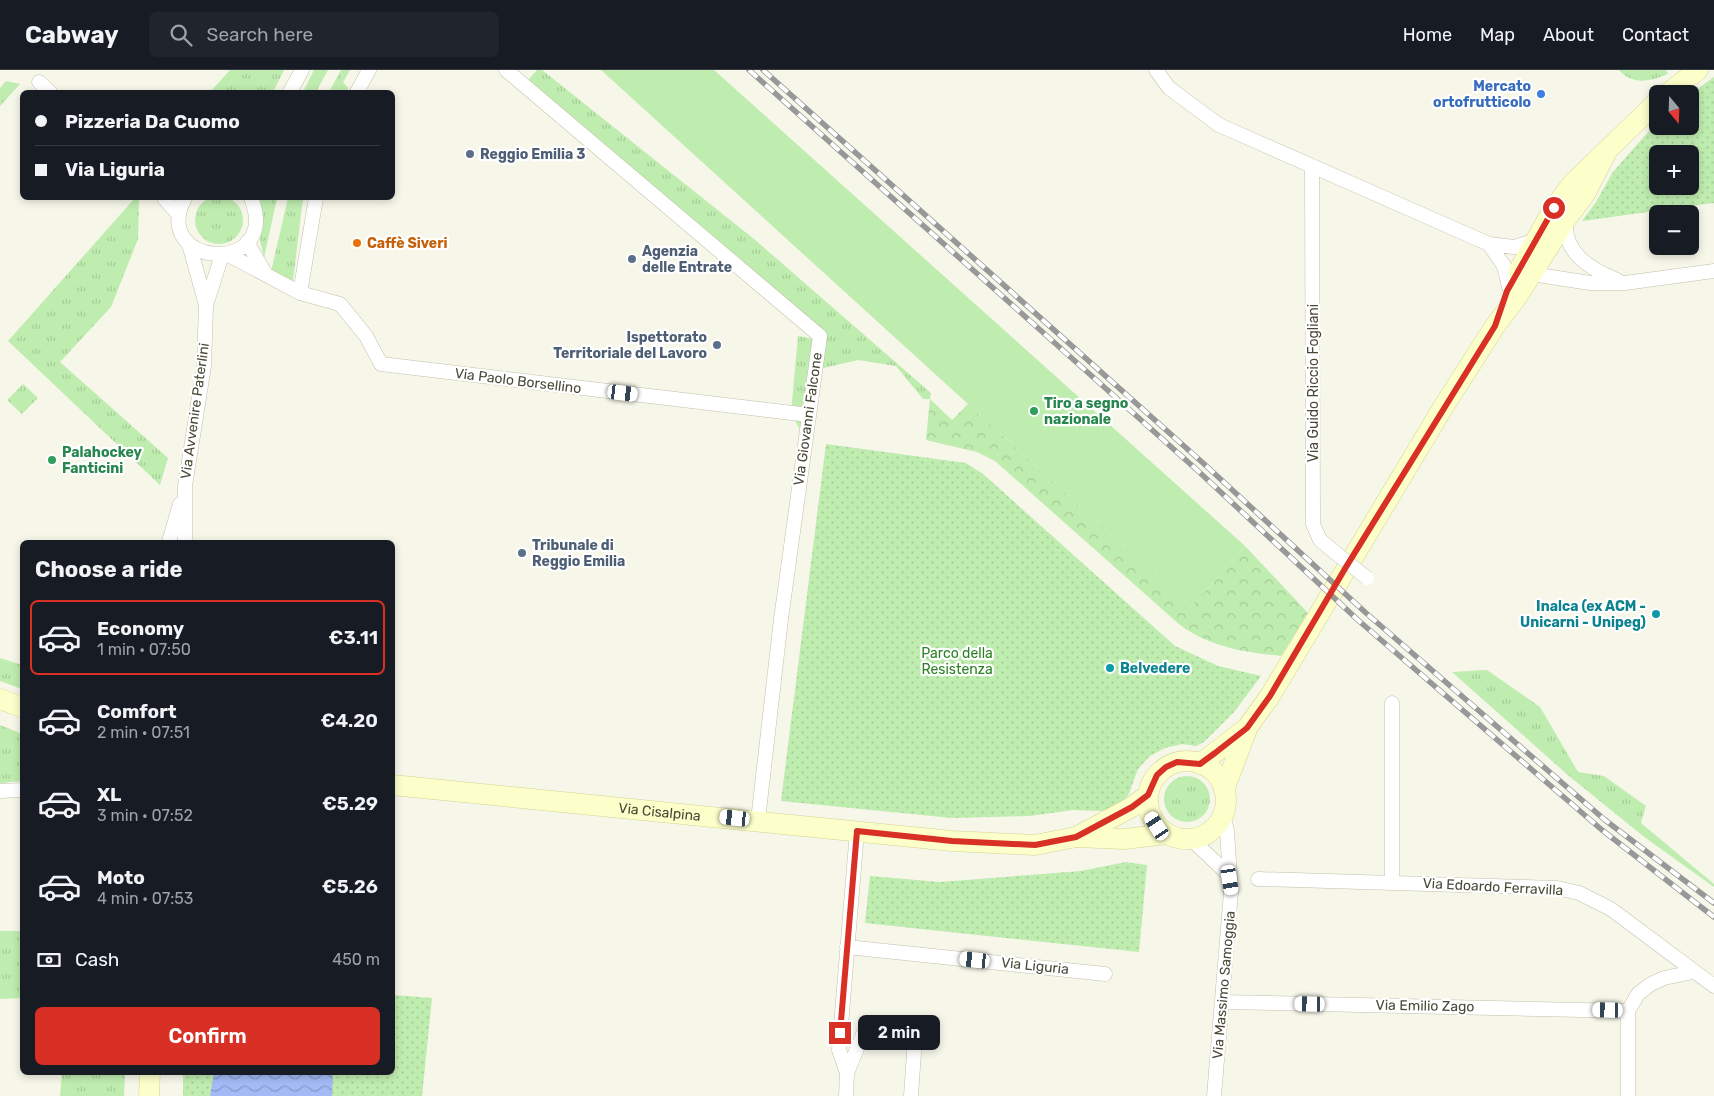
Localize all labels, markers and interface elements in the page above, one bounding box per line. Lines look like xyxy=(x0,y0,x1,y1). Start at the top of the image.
search box xyxy=(149,12,499,57)
text: Cabway xyxy=(25,21,119,49)
icon: search xyxy=(167,21,195,49)
text: Search here xyxy=(207,23,313,46)
text: Home xyxy=(1403,24,1452,46)
text: Map xyxy=(1480,24,1515,46)
text: About xyxy=(1543,24,1594,46)
text: Contact xyxy=(1622,24,1689,46)
place label: Mercato ortofrutticolo xyxy=(1433,78,1531,111)
north arrow xyxy=(1649,85,1699,135)
map controls xyxy=(1649,85,1699,255)
marker: Mercato ortofrutticolo xyxy=(1535,88,1547,100)
text: Pizzeria Da Cuomo xyxy=(65,110,240,133)
button: + xyxy=(1649,145,1699,195)
place label: Reggio Emilia 3 xyxy=(480,146,585,163)
marker: Reggio Emilia 3 xyxy=(464,148,476,160)
text: Via Liguria xyxy=(65,158,165,181)
route start xyxy=(1543,197,1565,219)
button: − xyxy=(1649,205,1699,255)
place label: Caffè Siveri xyxy=(367,235,448,252)
marker: Caffè Siveri xyxy=(351,237,363,249)
place label: Agenzia delle Entrate xyxy=(642,243,732,276)
marker: Agenzia delle Entrate xyxy=(626,253,638,265)
street label: Via Guido Riccio Fogliani xyxy=(1305,304,1322,462)
place label: Ispettorato Territoriale del Lavoro xyxy=(553,329,707,362)
marker: Ispettorato Territoriale del Lavoro xyxy=(711,339,723,351)
street label: Via Avvenire Paterlini xyxy=(177,342,213,480)
street label: Via Giovanni Falcone xyxy=(790,351,826,487)
street label: Via Paolo Borsellino xyxy=(454,365,582,397)
car xyxy=(607,384,638,402)
place label: Tiro a segno nazionale xyxy=(1044,395,1128,428)
marker: Tiro a segno nazionale xyxy=(1028,405,1040,417)
place label: Palahockey Fanticini xyxy=(62,444,143,477)
marker: Palahockey Fanticini xyxy=(46,454,58,466)
place label: Tribunale di Reggio Emilia xyxy=(532,537,625,570)
marker: Tribunale di Reggio Emilia xyxy=(516,547,528,559)
text: Choose a ride xyxy=(35,556,182,583)
place label: Inalca (ex ACM - Unicarni - Unipeg) xyxy=(1520,598,1646,631)
marker: Inalca (ex ACM - Unicarni - Unipeg) xyxy=(1650,608,1662,620)
icon: car xyxy=(37,615,82,660)
text: Economy xyxy=(97,617,184,640)
text: €3.11 xyxy=(329,626,378,649)
text: 1 min · 07:50 xyxy=(97,640,191,659)
park label: Parco della Resistenza xyxy=(921,645,993,678)
place label: Belvedere xyxy=(1120,660,1190,677)
marker: Belvedere xyxy=(1104,662,1116,674)
icon: car xyxy=(37,698,82,743)
text: Comfort xyxy=(97,700,177,723)
text: €4.20 xyxy=(321,709,378,732)
text: 2 min · 07:51 xyxy=(97,723,190,742)
icon: car xyxy=(37,781,82,826)
text: XL xyxy=(97,783,121,806)
text: €5.29 xyxy=(322,792,378,815)
street label: Via Cisalpina xyxy=(618,799,702,824)
text: 3 min · 07:52 xyxy=(97,806,193,825)
car xyxy=(719,809,750,827)
car xyxy=(1142,809,1171,843)
icon: car xyxy=(37,864,82,909)
car xyxy=(1220,864,1239,896)
text: Moto xyxy=(97,866,145,889)
text: €5.26 xyxy=(322,875,378,898)
street label: Via Edoardo Ferravilla xyxy=(1422,875,1564,899)
text: 4 min · 07:53 xyxy=(97,889,193,908)
street label: Via Massimo Samoggia xyxy=(1209,910,1239,1060)
icon: cash xyxy=(35,946,63,974)
text: Cash xyxy=(75,948,119,971)
text: 450 m xyxy=(332,950,380,969)
car xyxy=(959,951,990,969)
street label: Via Liguria xyxy=(1000,954,1070,978)
car xyxy=(1294,996,1325,1012)
street label: Via Emilio Zago xyxy=(1375,997,1475,1015)
car xyxy=(1592,1002,1623,1018)
button: Confirm xyxy=(35,1007,380,1065)
callout: 2 min xyxy=(858,1016,940,1050)
route end xyxy=(829,1022,851,1044)
text: 2 min xyxy=(878,1023,920,1042)

